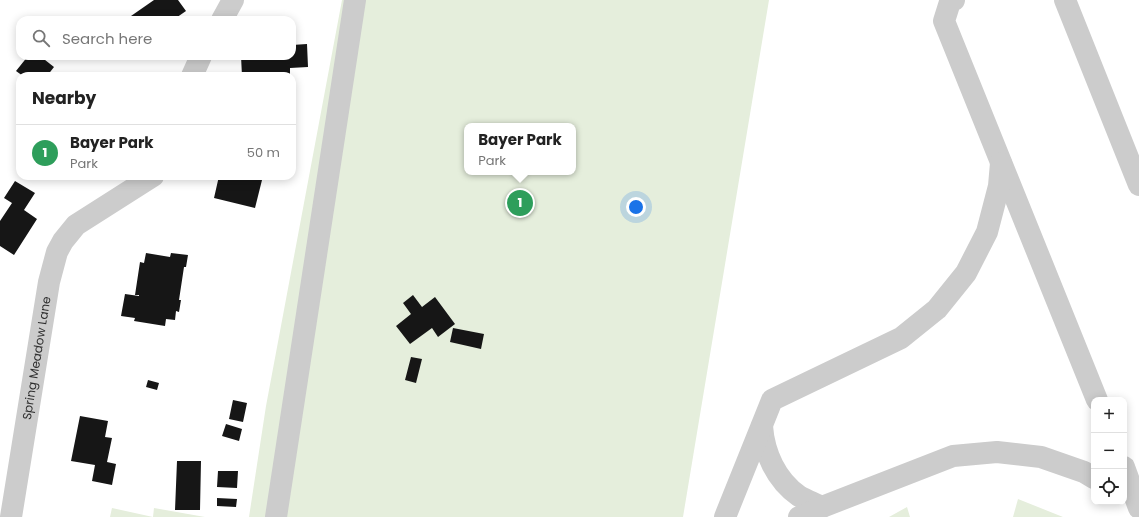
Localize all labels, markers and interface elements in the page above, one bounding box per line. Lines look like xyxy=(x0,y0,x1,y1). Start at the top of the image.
search box xyxy=(16,16,296,60)
icon: search xyxy=(30,27,52,49)
text: Search here xyxy=(62,28,152,49)
text: Nearby xyxy=(32,86,96,110)
popup xyxy=(464,123,576,175)
text: Bayer Park xyxy=(478,129,562,150)
text: Bayer Park xyxy=(70,132,154,153)
text: 1 xyxy=(43,143,47,162)
text: 50 m xyxy=(247,143,280,162)
text: Park xyxy=(478,151,506,170)
text: Park xyxy=(70,154,98,173)
pin: 1 xyxy=(507,188,533,218)
your location xyxy=(626,197,646,217)
street label: Spring Meadow Lane xyxy=(18,295,55,421)
map controls xyxy=(1091,397,1127,505)
button: + xyxy=(1091,397,1127,433)
button: − xyxy=(1091,433,1127,469)
button: locate xyxy=(1091,469,1127,505)

